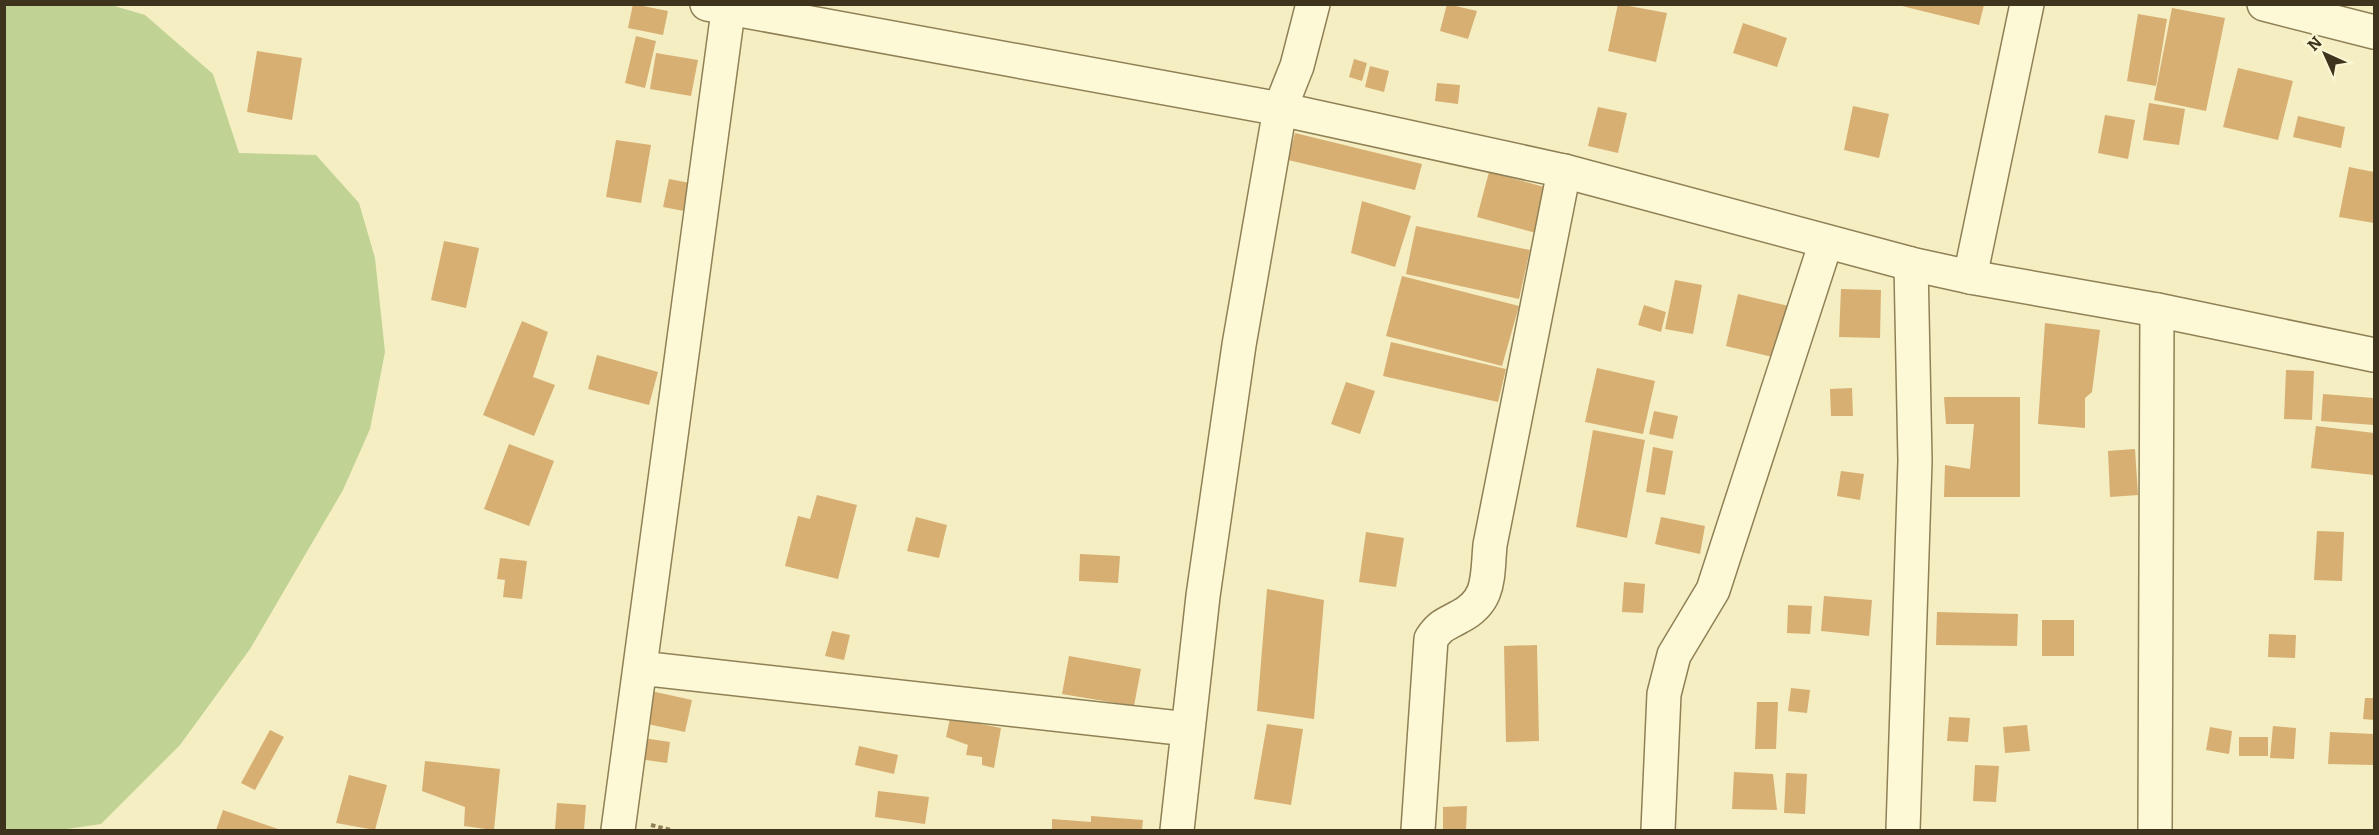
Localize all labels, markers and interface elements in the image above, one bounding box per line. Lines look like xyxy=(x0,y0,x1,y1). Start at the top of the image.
north arrow xyxy=(2295,24,2355,84)
text: N xyxy=(2304,33,2326,55)

